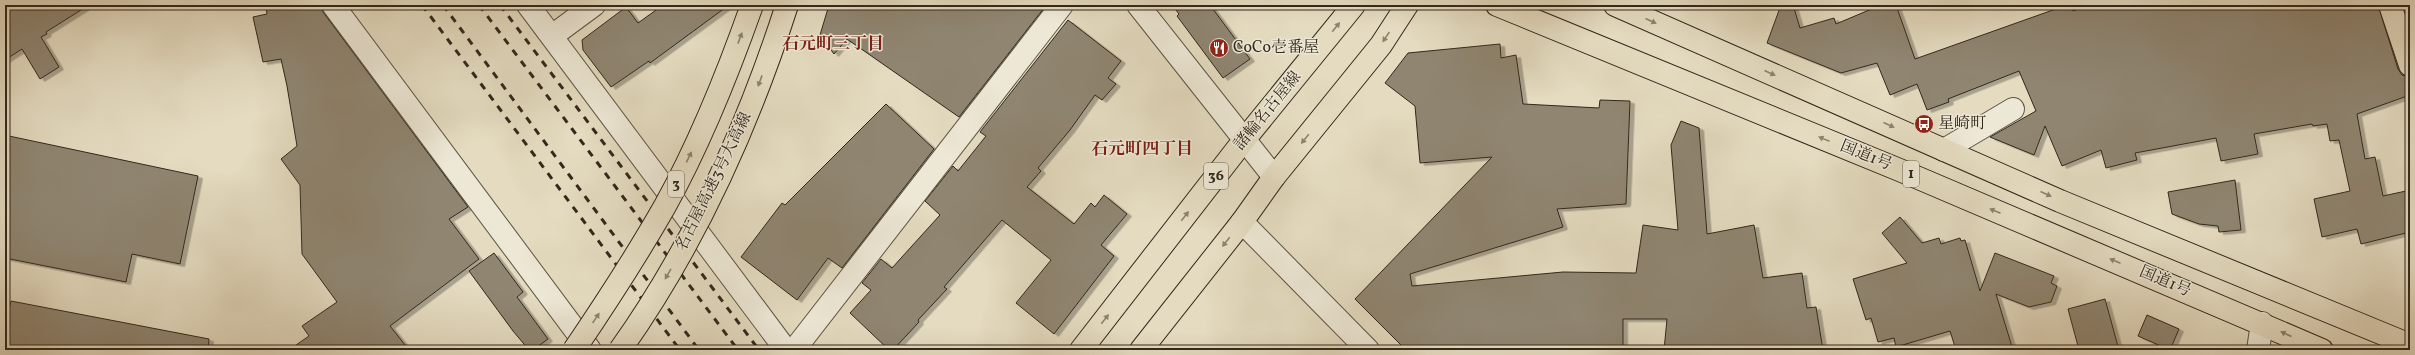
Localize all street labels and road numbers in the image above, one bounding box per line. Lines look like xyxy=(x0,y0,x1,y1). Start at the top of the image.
street label: 諸輪名古屋線 xyxy=(1229,67,1307,155)
street label: 名古屋高速3号大高線 xyxy=(672,109,756,255)
street label: 国道1号 xyxy=(1837,136,1895,176)
road number: 1 xyxy=(1903,161,1919,187)
road number: 36 xyxy=(1204,163,1228,189)
road number: 3 xyxy=(668,171,684,197)
street label: 国道1号 xyxy=(2136,261,2194,303)

